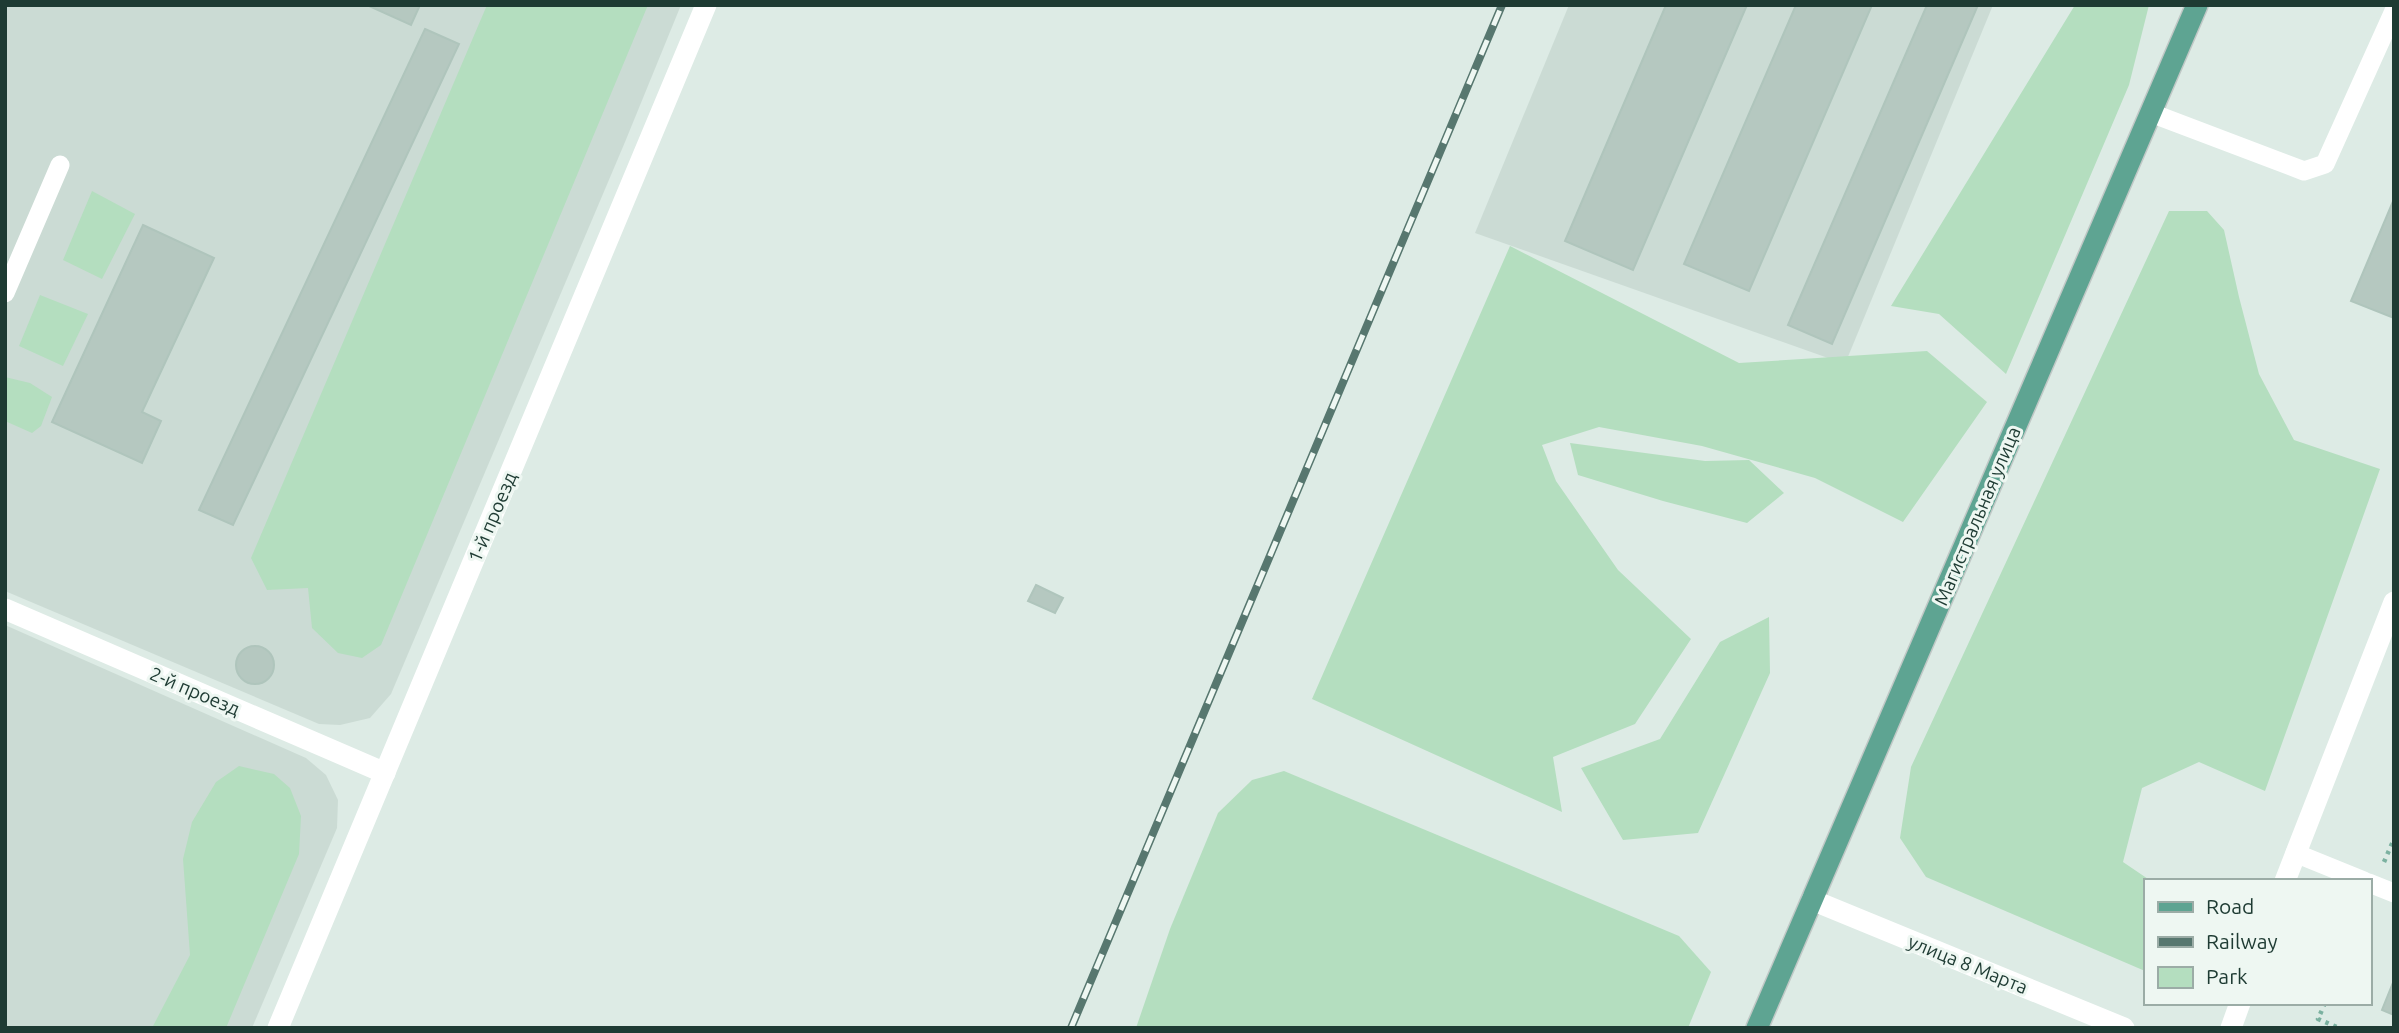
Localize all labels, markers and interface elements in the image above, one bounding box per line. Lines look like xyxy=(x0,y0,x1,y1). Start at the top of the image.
street label: Магистральная улица xyxy=(1929,423,2025,609)
street label: 1-й проезд xyxy=(463,469,521,565)
street label: 2-й проезд xyxy=(147,662,243,720)
legend xyxy=(2144,879,2371,1005)
text: Road xyxy=(2206,894,2254,918)
text: Railway xyxy=(2206,929,2278,953)
street label: улица 8 Марта xyxy=(1905,930,2031,998)
text: Park xyxy=(2206,964,2248,988)

